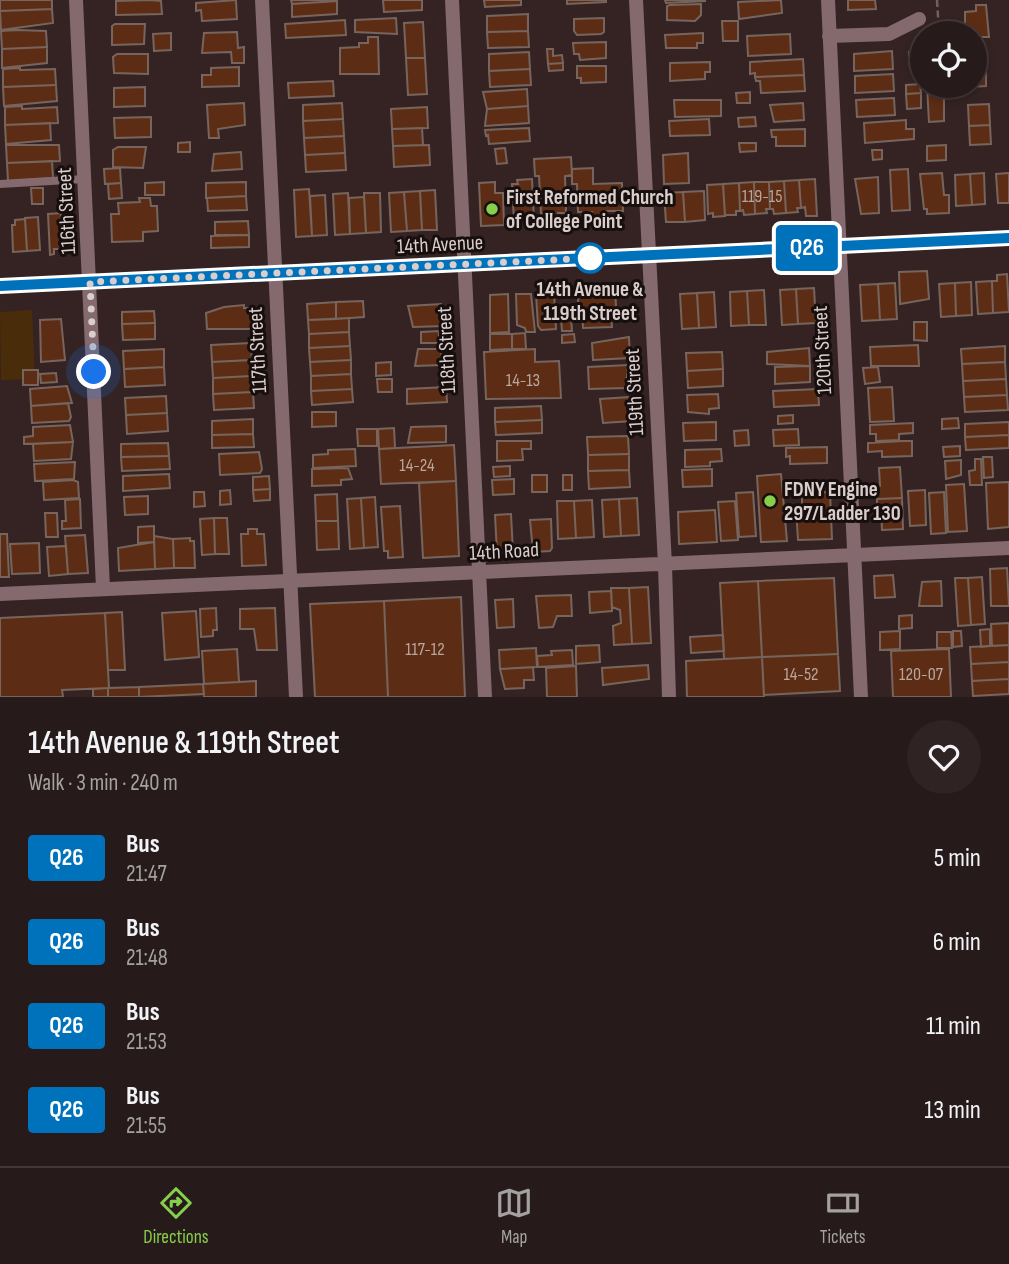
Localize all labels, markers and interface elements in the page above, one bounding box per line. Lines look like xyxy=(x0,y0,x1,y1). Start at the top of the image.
map controls xyxy=(910,21,987,98)
button: locate xyxy=(910,21,987,98)
street label: 116th Street xyxy=(52,167,81,255)
place label: First Reformed Church of College Point xyxy=(506,185,674,234)
house number: 119-15 xyxy=(742,186,782,207)
marker: First Reformed Church of College Point xyxy=(484,201,500,217)
line badge: Q26 xyxy=(767,225,847,271)
street label: 14th Avenue xyxy=(396,230,484,259)
text: Q26 xyxy=(790,233,824,262)
marker: 14th Avenue & 119th Street xyxy=(575,243,605,273)
place label: 14th Avenue & 119th Street xyxy=(537,277,643,326)
street label: 120th Street xyxy=(808,305,837,395)
street label: 117th Street xyxy=(243,306,272,394)
street label: 118th Street xyxy=(432,306,461,394)
street label: 119th Street xyxy=(620,348,649,436)
your location xyxy=(76,354,111,389)
house number: 14-13 xyxy=(506,370,540,391)
house number: 14-24 xyxy=(399,455,435,476)
place label: FDNY Engine 297/Ladder 130 xyxy=(784,477,901,526)
marker: FDNY Engine 297/Ladder 130 xyxy=(762,493,778,509)
street label: 14th Road xyxy=(468,537,540,566)
house number: 117-12 xyxy=(405,639,445,660)
house number: 14-52 xyxy=(783,664,819,685)
house number: 120-07 xyxy=(899,664,944,685)
button: heart xyxy=(907,720,981,794)
text: 14th Avenue & 119th Street xyxy=(28,723,340,763)
text: Walk · 3 min · 240 m xyxy=(28,769,178,797)
text: Bus xyxy=(126,829,160,860)
text: Q26 xyxy=(49,843,84,872)
text: 5 min xyxy=(934,843,981,874)
text: 21:47 xyxy=(126,860,167,888)
text: Bus xyxy=(126,913,160,944)
text: Q26 xyxy=(49,927,84,956)
text: 6 min xyxy=(933,927,981,958)
text: 21:48 xyxy=(126,944,168,972)
text: Bus xyxy=(126,997,160,1028)
text: Q26 xyxy=(49,1011,84,1040)
text: 11 min xyxy=(926,1011,981,1042)
text: 21:53 xyxy=(126,1028,167,1056)
text: Bus xyxy=(126,1081,160,1112)
text: Q26 xyxy=(49,1095,84,1124)
text: 13 min xyxy=(924,1095,981,1126)
text: 21:55 xyxy=(126,1112,166,1140)
tab: Directions xyxy=(143,1184,209,1249)
tab: Map xyxy=(495,1184,533,1249)
tab: Tickets xyxy=(820,1184,866,1249)

